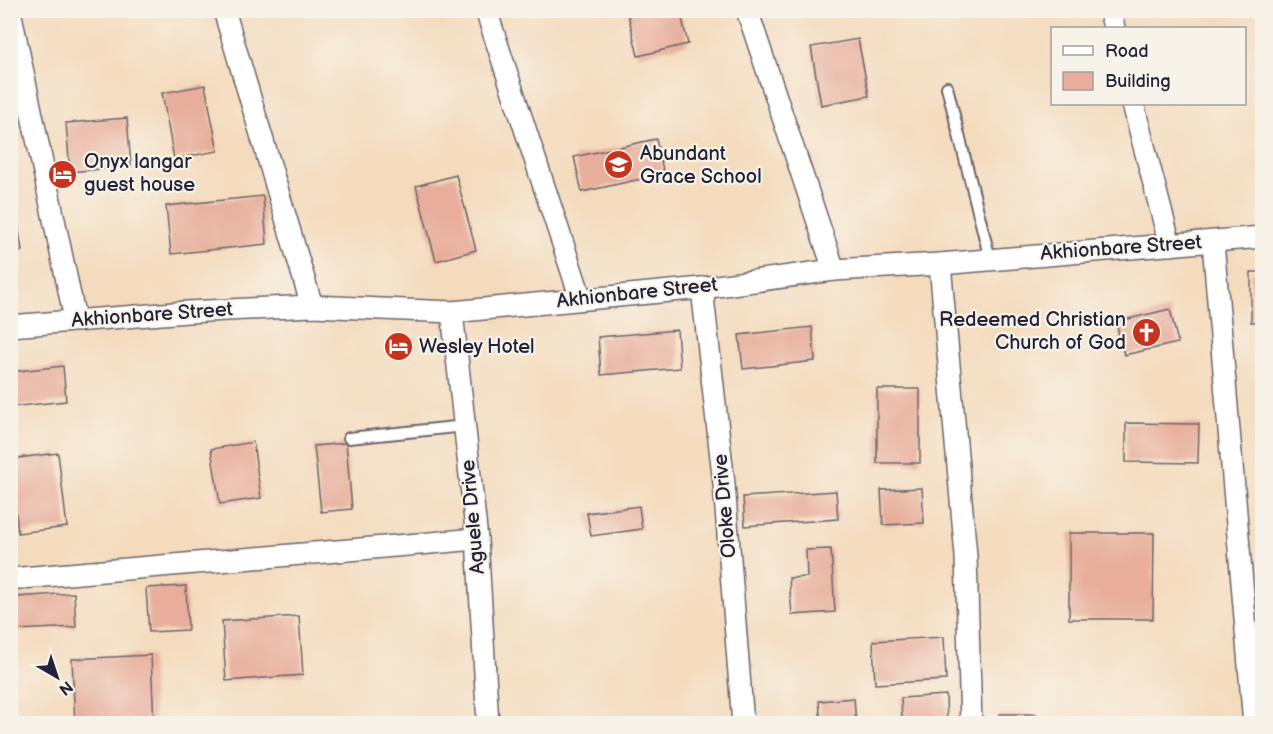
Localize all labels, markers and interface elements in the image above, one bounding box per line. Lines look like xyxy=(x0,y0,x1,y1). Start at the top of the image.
legend xyxy=(1051,27,1246,105)
text: Road xyxy=(1105,41,1149,62)
text: Building xyxy=(1105,71,1171,92)
place label: Abundant Grace School xyxy=(640,142,762,189)
school or university icon: Abundant Grace School xyxy=(603,149,635,181)
place label: Onyx langar guest house xyxy=(84,150,195,197)
hotel icon: Onyx langar guest house xyxy=(47,158,79,190)
street label: Akhionbare Street xyxy=(1039,230,1203,266)
street label: Akhionbare Street xyxy=(555,273,719,313)
street label: Akhionbare Street xyxy=(70,297,234,333)
place label: Redeemed Christian Church of God xyxy=(939,308,1126,355)
church icon: Redeemed Christian Church of God xyxy=(1131,316,1163,348)
hotel icon: Wesley Hotel xyxy=(382,331,414,363)
place label: Wesley Hotel xyxy=(419,335,535,359)
street label: Oloke Drive xyxy=(708,453,742,559)
street label: Aguele Drive xyxy=(456,459,490,575)
north arrow xyxy=(27,647,87,707)
text: N xyxy=(55,676,76,699)

